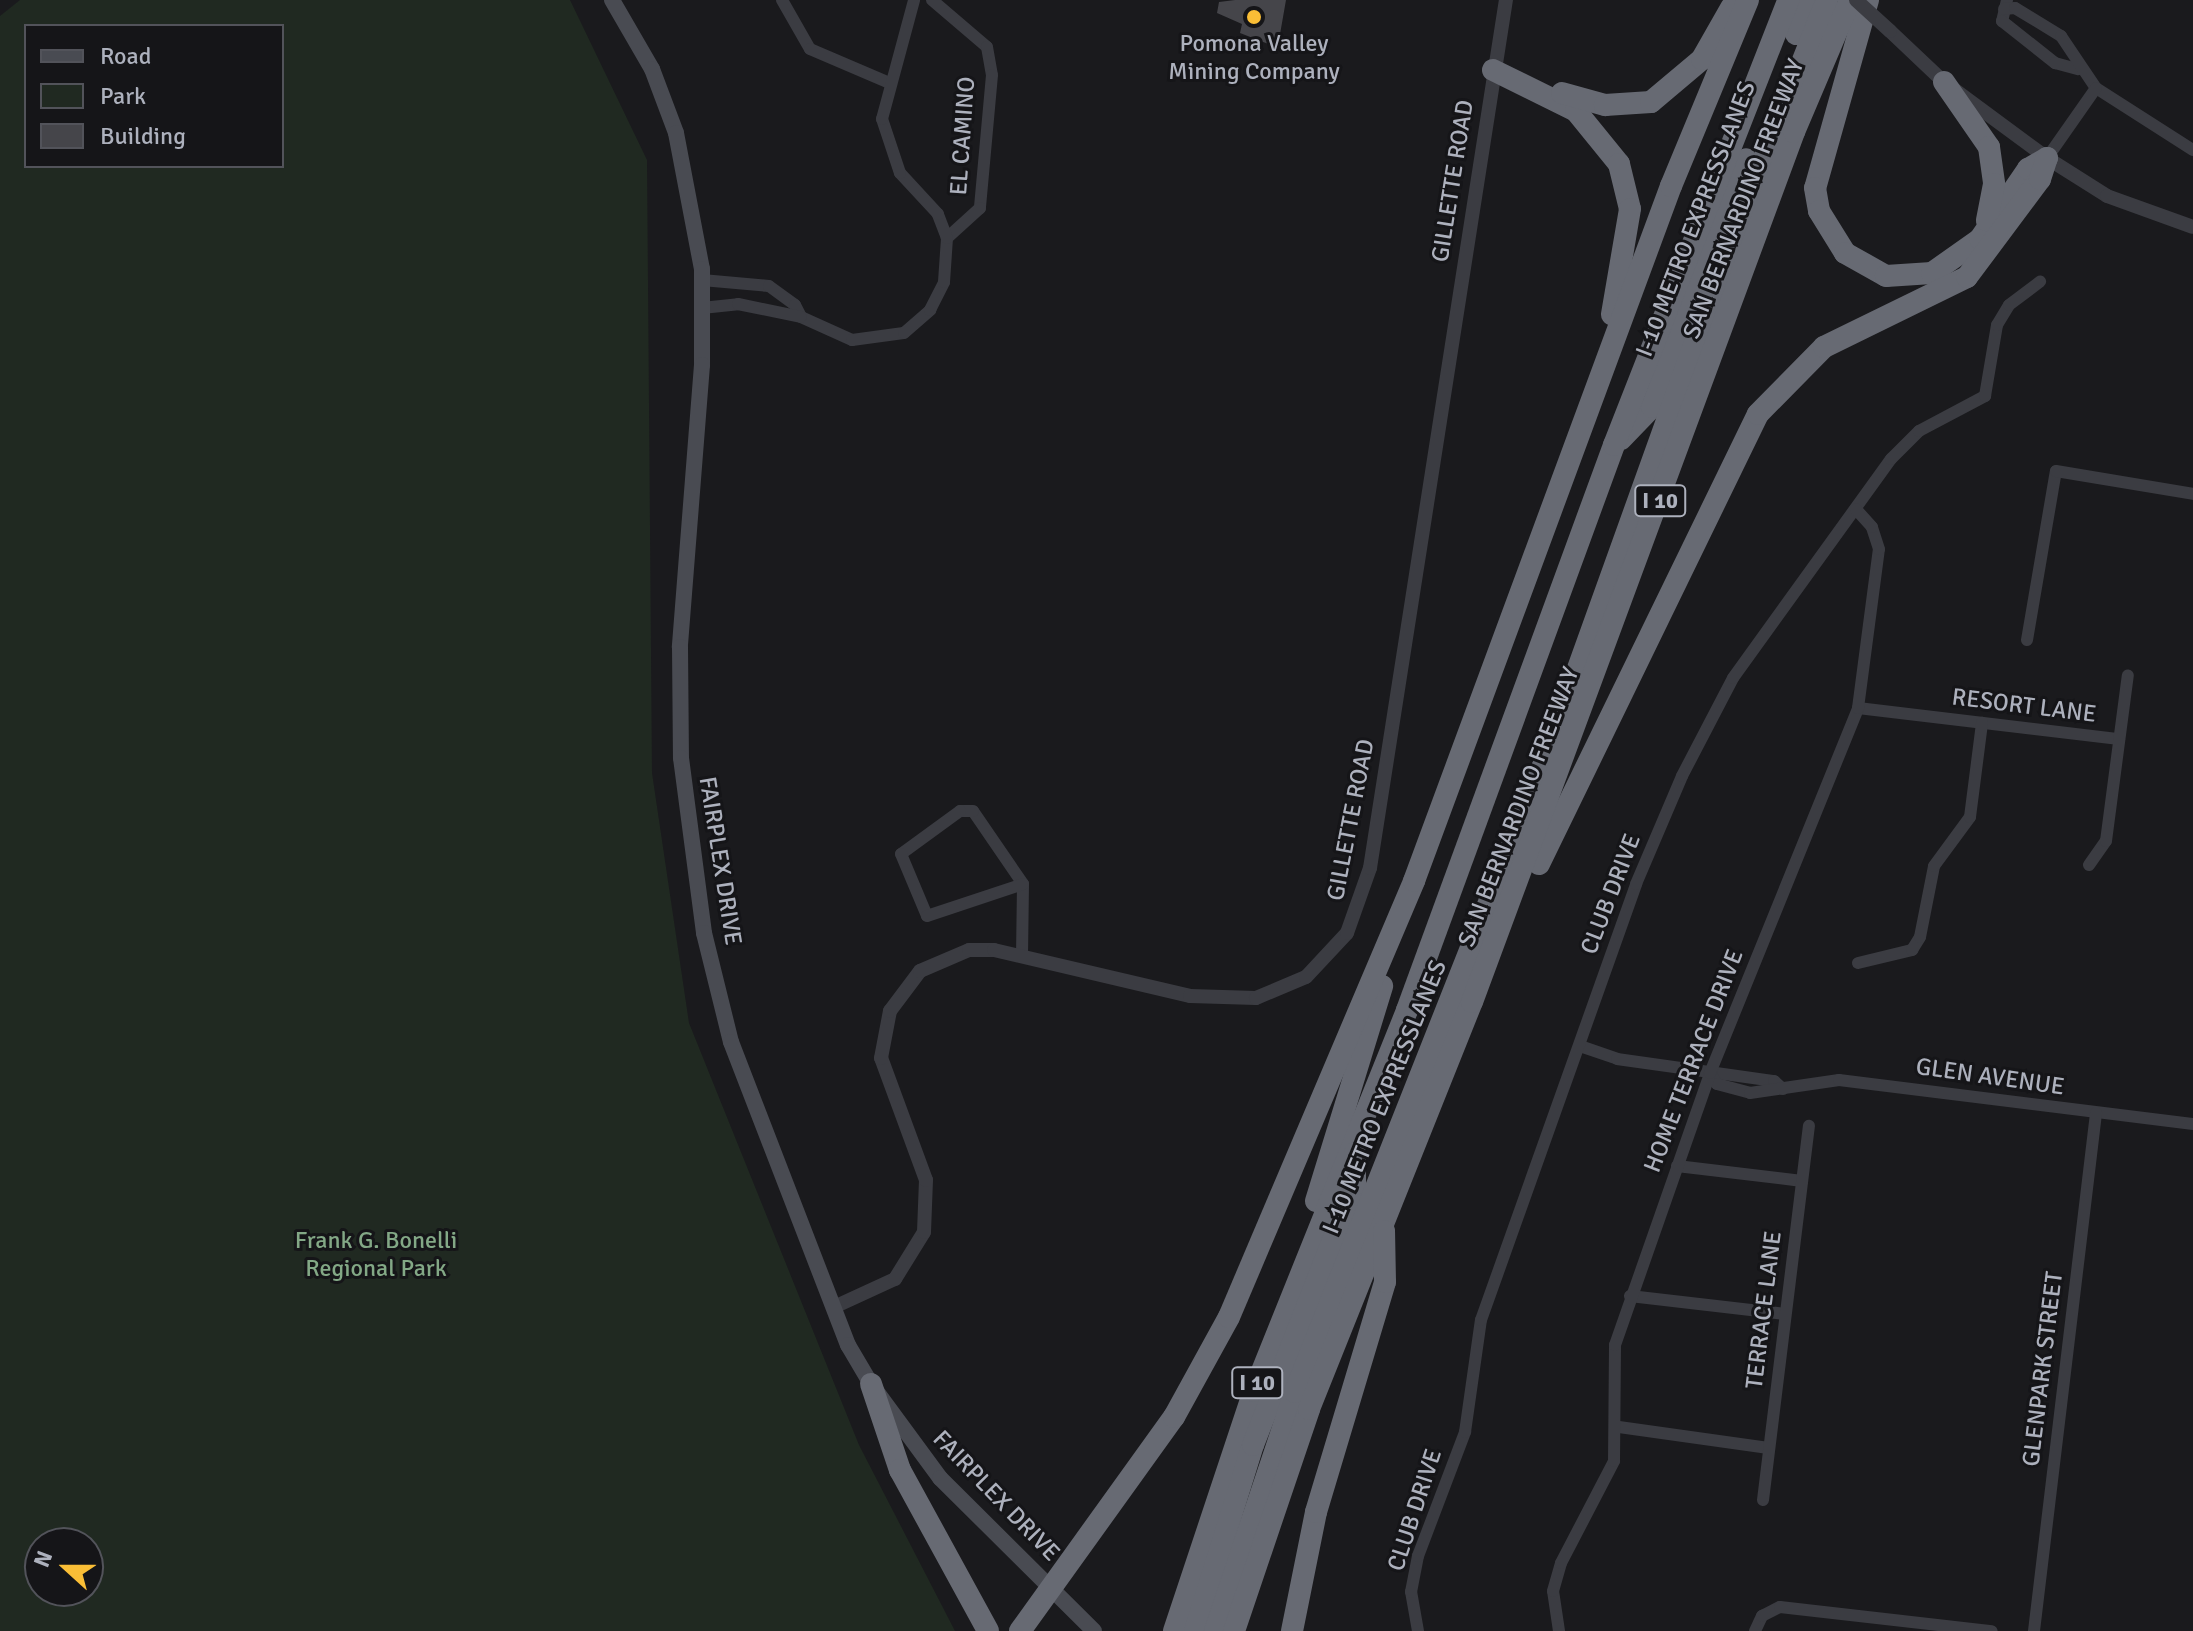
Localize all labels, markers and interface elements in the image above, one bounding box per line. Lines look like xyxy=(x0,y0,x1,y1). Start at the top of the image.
marker: Pomona Valley Mining Company xyxy=(1245,8,1263,26)
legend xyxy=(24,24,284,168)
place label: Pomona Valley Mining Company xyxy=(1168,30,1340,86)
text: Road xyxy=(100,41,151,71)
street label: SAN BERNARDINO FREEWAY xyxy=(1677,55,1811,343)
street label: EL CAMINO xyxy=(944,76,982,196)
street label: I-10 METRO EXPRESSLANES xyxy=(1630,77,1762,361)
text: Park xyxy=(100,81,146,111)
street label: GILLETTE ROAD xyxy=(1426,98,1480,264)
text: Building xyxy=(100,121,186,151)
road number: I 10 xyxy=(1634,483,1686,519)
street label: SAN BERNARDINO FREEWAY xyxy=(1452,663,1586,951)
street label: RESORT LANE xyxy=(1950,683,2098,729)
street label: GILLETTE ROAD xyxy=(1321,737,1381,903)
street label: FAIRPLEX DRIVE xyxy=(692,775,748,947)
street label: CLUB DRIVE xyxy=(1575,830,1647,958)
street label: HOME TERRACE DRIVE xyxy=(1638,945,1750,1177)
street label: I-10 METRO EXPRESSLANES xyxy=(1317,956,1453,1238)
street label: GLEN AVENUE xyxy=(1914,1052,2066,1102)
park label: Frank G. Bonelli Regional Park xyxy=(295,1227,457,1283)
street label: TERRACE LANE xyxy=(1740,1229,1788,1391)
street label: GLENPARK STREET xyxy=(2017,1270,2069,1468)
road number: I 10 xyxy=(1231,1365,1283,1401)
street label: FAIRPLEX DRIVE xyxy=(926,1425,1066,1567)
street label: CLUB DRIVE xyxy=(1382,1445,1448,1575)
north arrow xyxy=(24,1527,104,1607)
text: N xyxy=(28,1547,58,1571)

